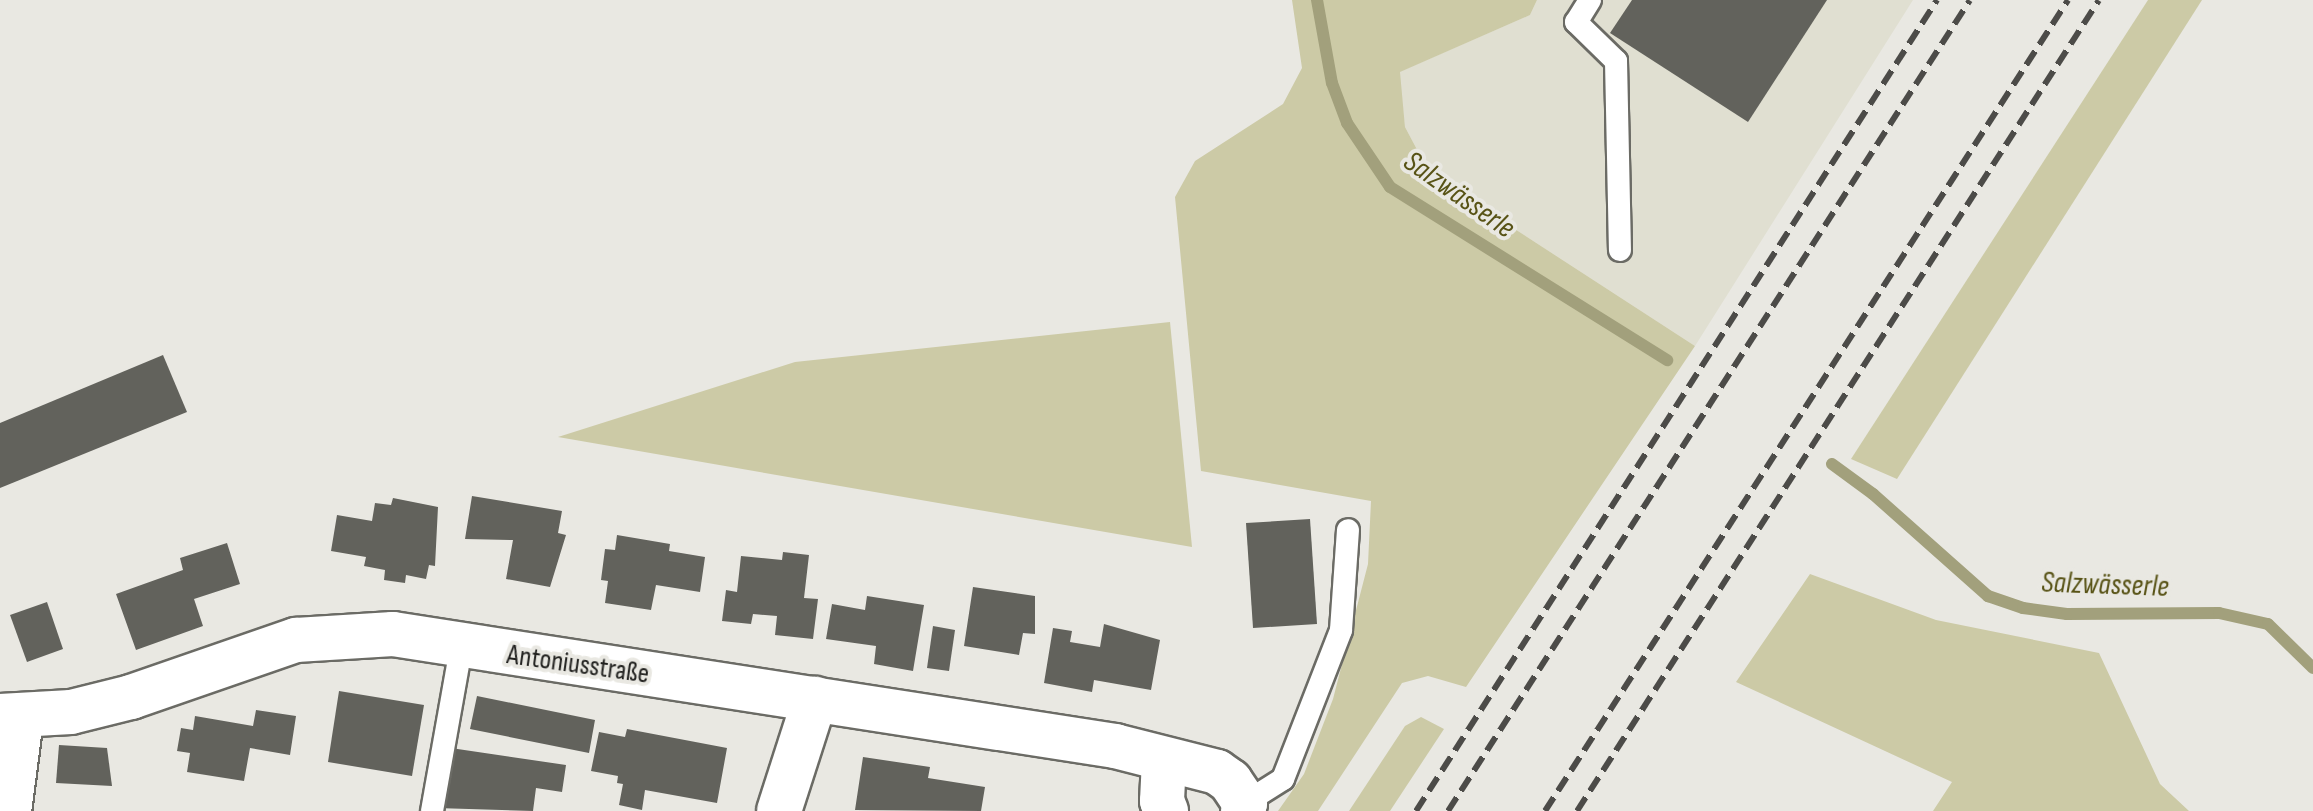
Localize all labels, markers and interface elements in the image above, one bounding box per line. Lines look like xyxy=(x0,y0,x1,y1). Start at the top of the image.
water label: Salzwässerle xyxy=(1396,144,1522,246)
water label: Salzwässerle xyxy=(2041,565,2169,605)
street label: Antoniusstraße xyxy=(505,638,651,692)

